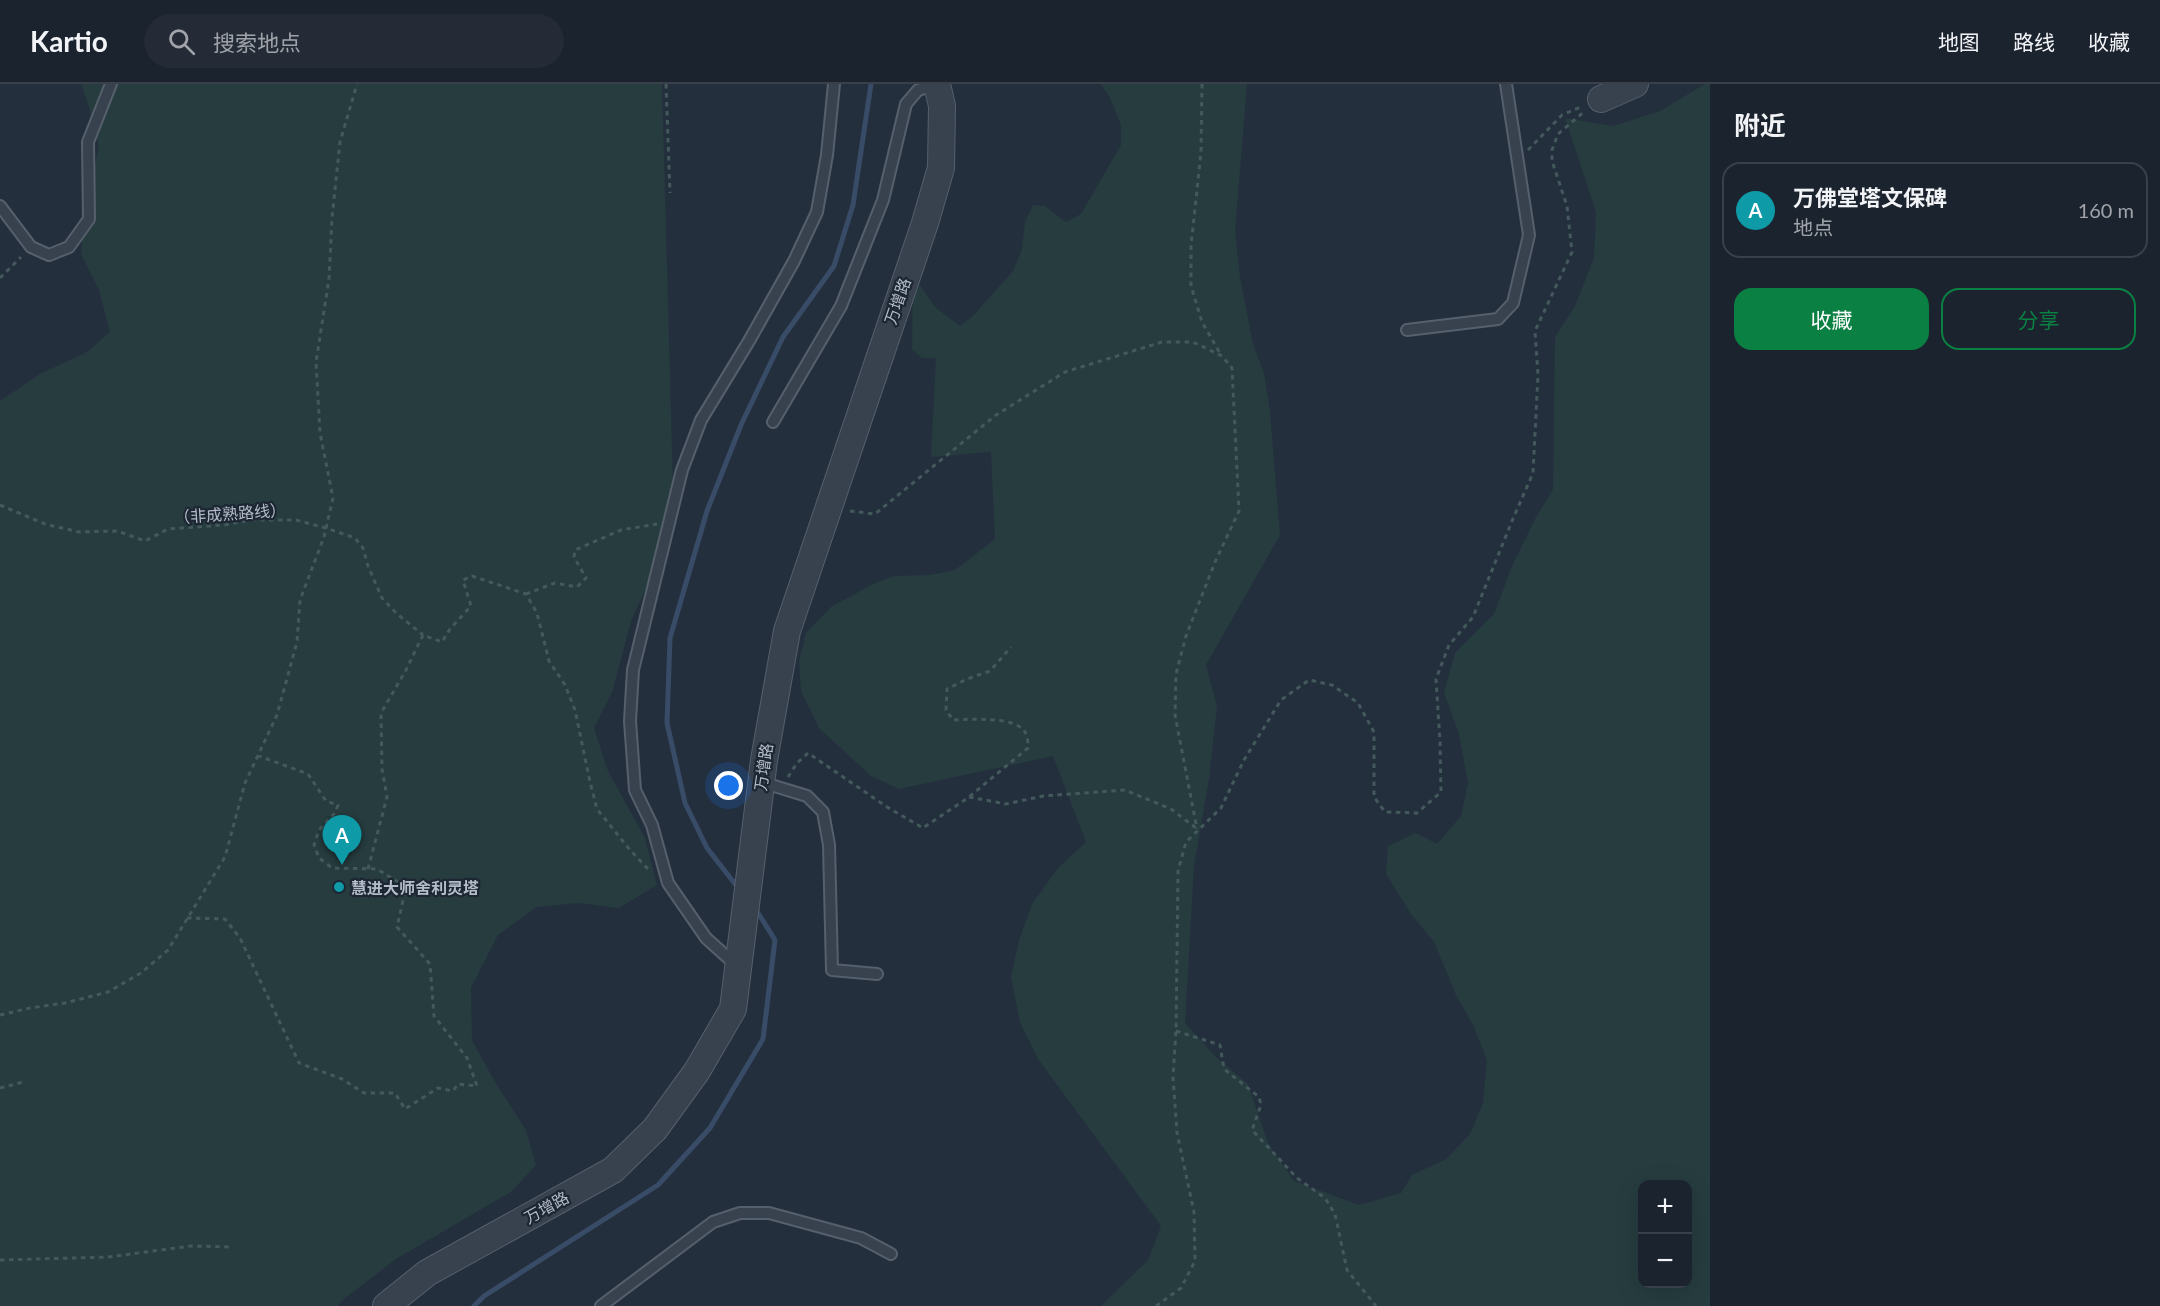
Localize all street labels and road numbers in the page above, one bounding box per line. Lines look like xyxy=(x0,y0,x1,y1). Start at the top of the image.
street label: 万增路 xyxy=(880,275,914,327)
street label: （非成熟路线） xyxy=(173,500,287,526)
street label: 万增路 xyxy=(750,742,776,792)
street label: 万增路 xyxy=(520,1187,572,1227)

